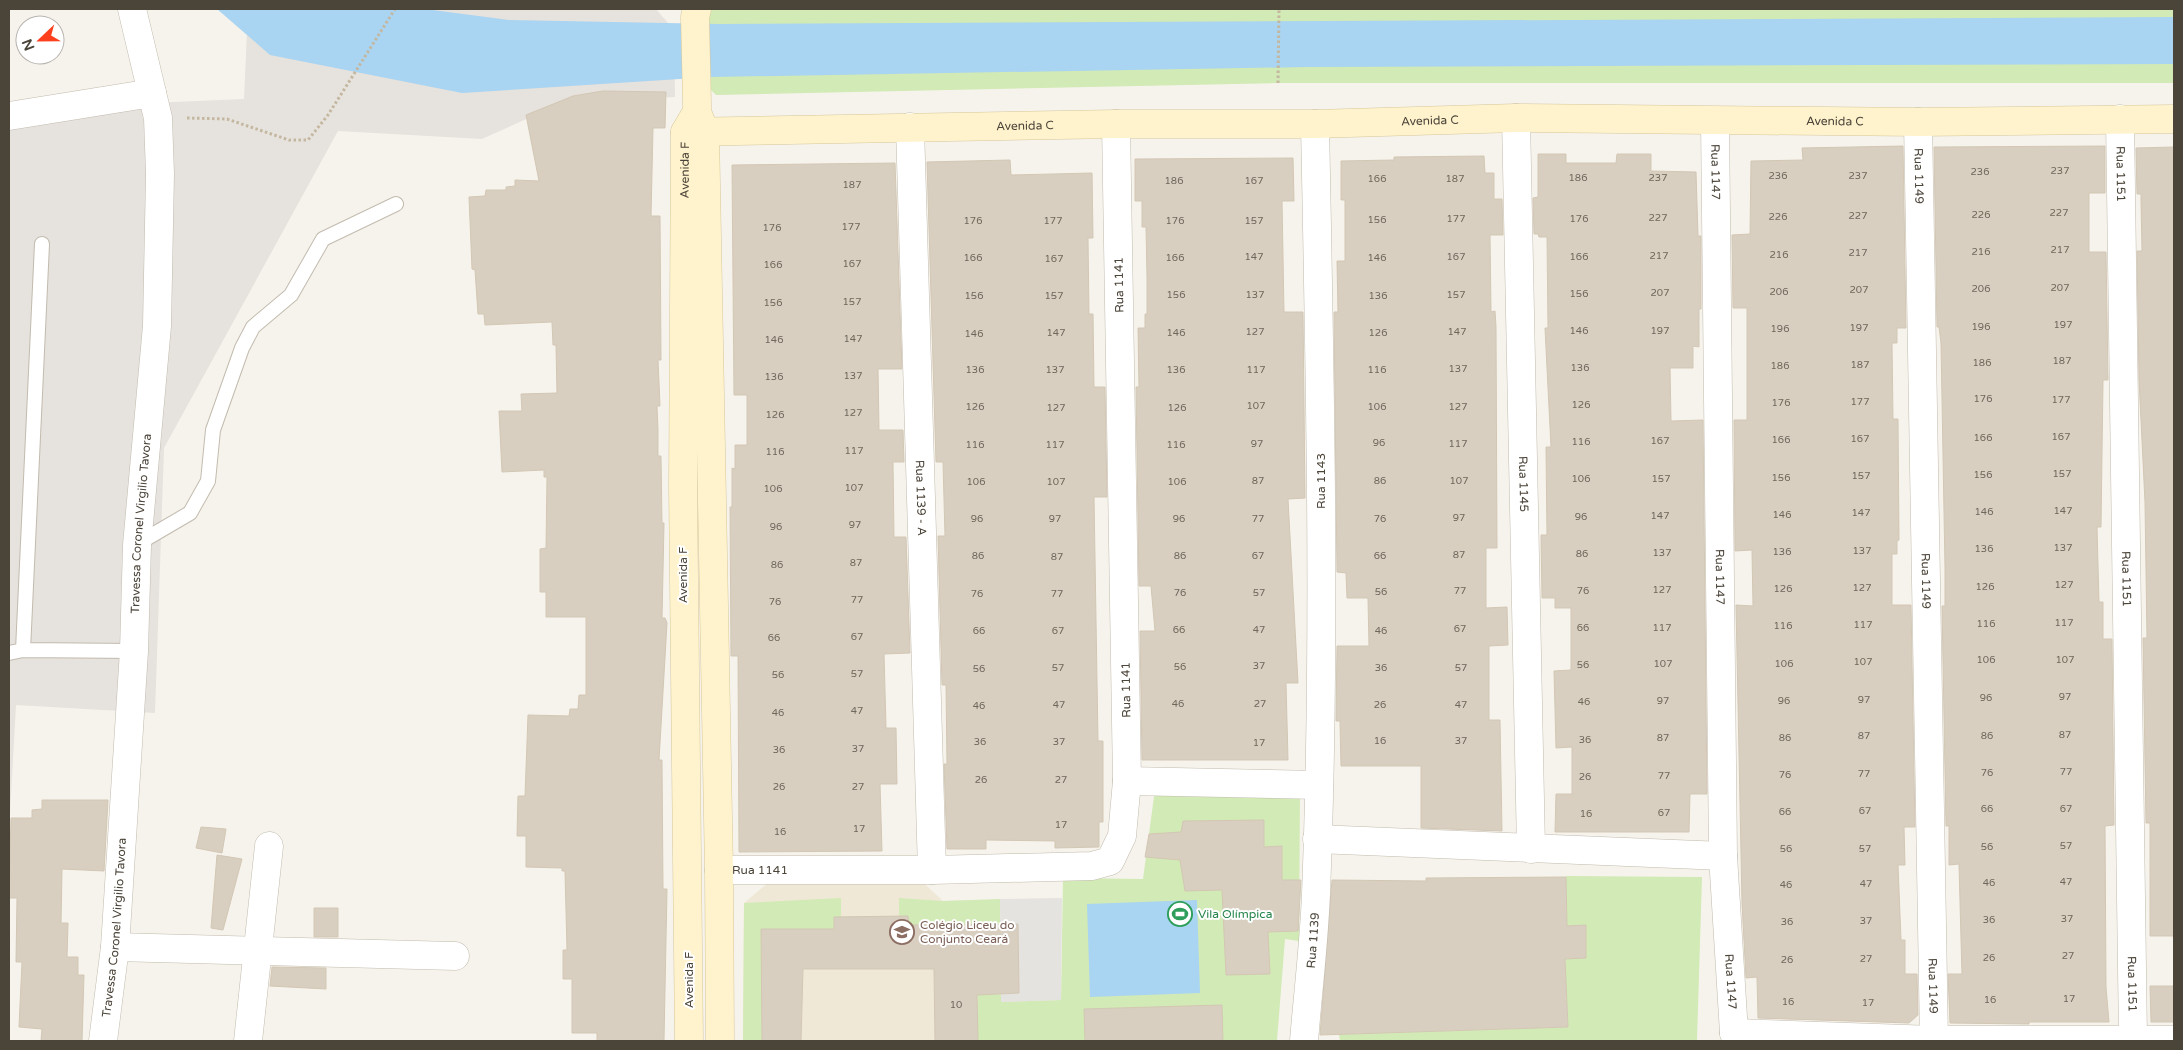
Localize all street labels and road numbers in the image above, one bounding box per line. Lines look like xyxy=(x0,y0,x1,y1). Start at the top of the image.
street label: Avenida C xyxy=(1401,113,1459,128)
street label: Avenida C xyxy=(1806,114,1864,128)
street label: Avenida C xyxy=(996,118,1054,133)
street label: Avenida F xyxy=(678,142,692,198)
street label: Rua 1147 xyxy=(1708,144,1723,200)
street label: Rua 1151 xyxy=(2113,146,2128,202)
street label: Rua 1149 xyxy=(1911,148,1926,204)
street label: Rua 1141 xyxy=(1112,257,1126,313)
street label: Travessa Coronel Virgilio Tavora xyxy=(128,433,154,614)
street label: Rua 1143 xyxy=(1314,453,1328,509)
street label: Rua 1145 xyxy=(1516,456,1531,512)
street label: Rua 1139 - A xyxy=(913,460,929,536)
street label: Avenida F xyxy=(676,547,690,603)
street label: Rua 1147 xyxy=(1713,549,1727,605)
street label: Rua 1151 xyxy=(2119,551,2134,607)
street label: Rua 1149 xyxy=(1919,553,1933,609)
street label: Rua 1141 xyxy=(1119,662,1133,718)
street label: Travessa Coronel Virgilio Tavora xyxy=(99,837,129,1018)
street label: Rua 1141 xyxy=(732,863,788,877)
street label: Rua 1139 xyxy=(1304,912,1322,969)
street label: Avenida F xyxy=(682,952,696,1008)
street label: Rua 1147 xyxy=(1722,953,1740,1010)
street label: Rua 1151 xyxy=(2125,956,2140,1012)
street label: Rua 1149 xyxy=(1926,958,1941,1014)

